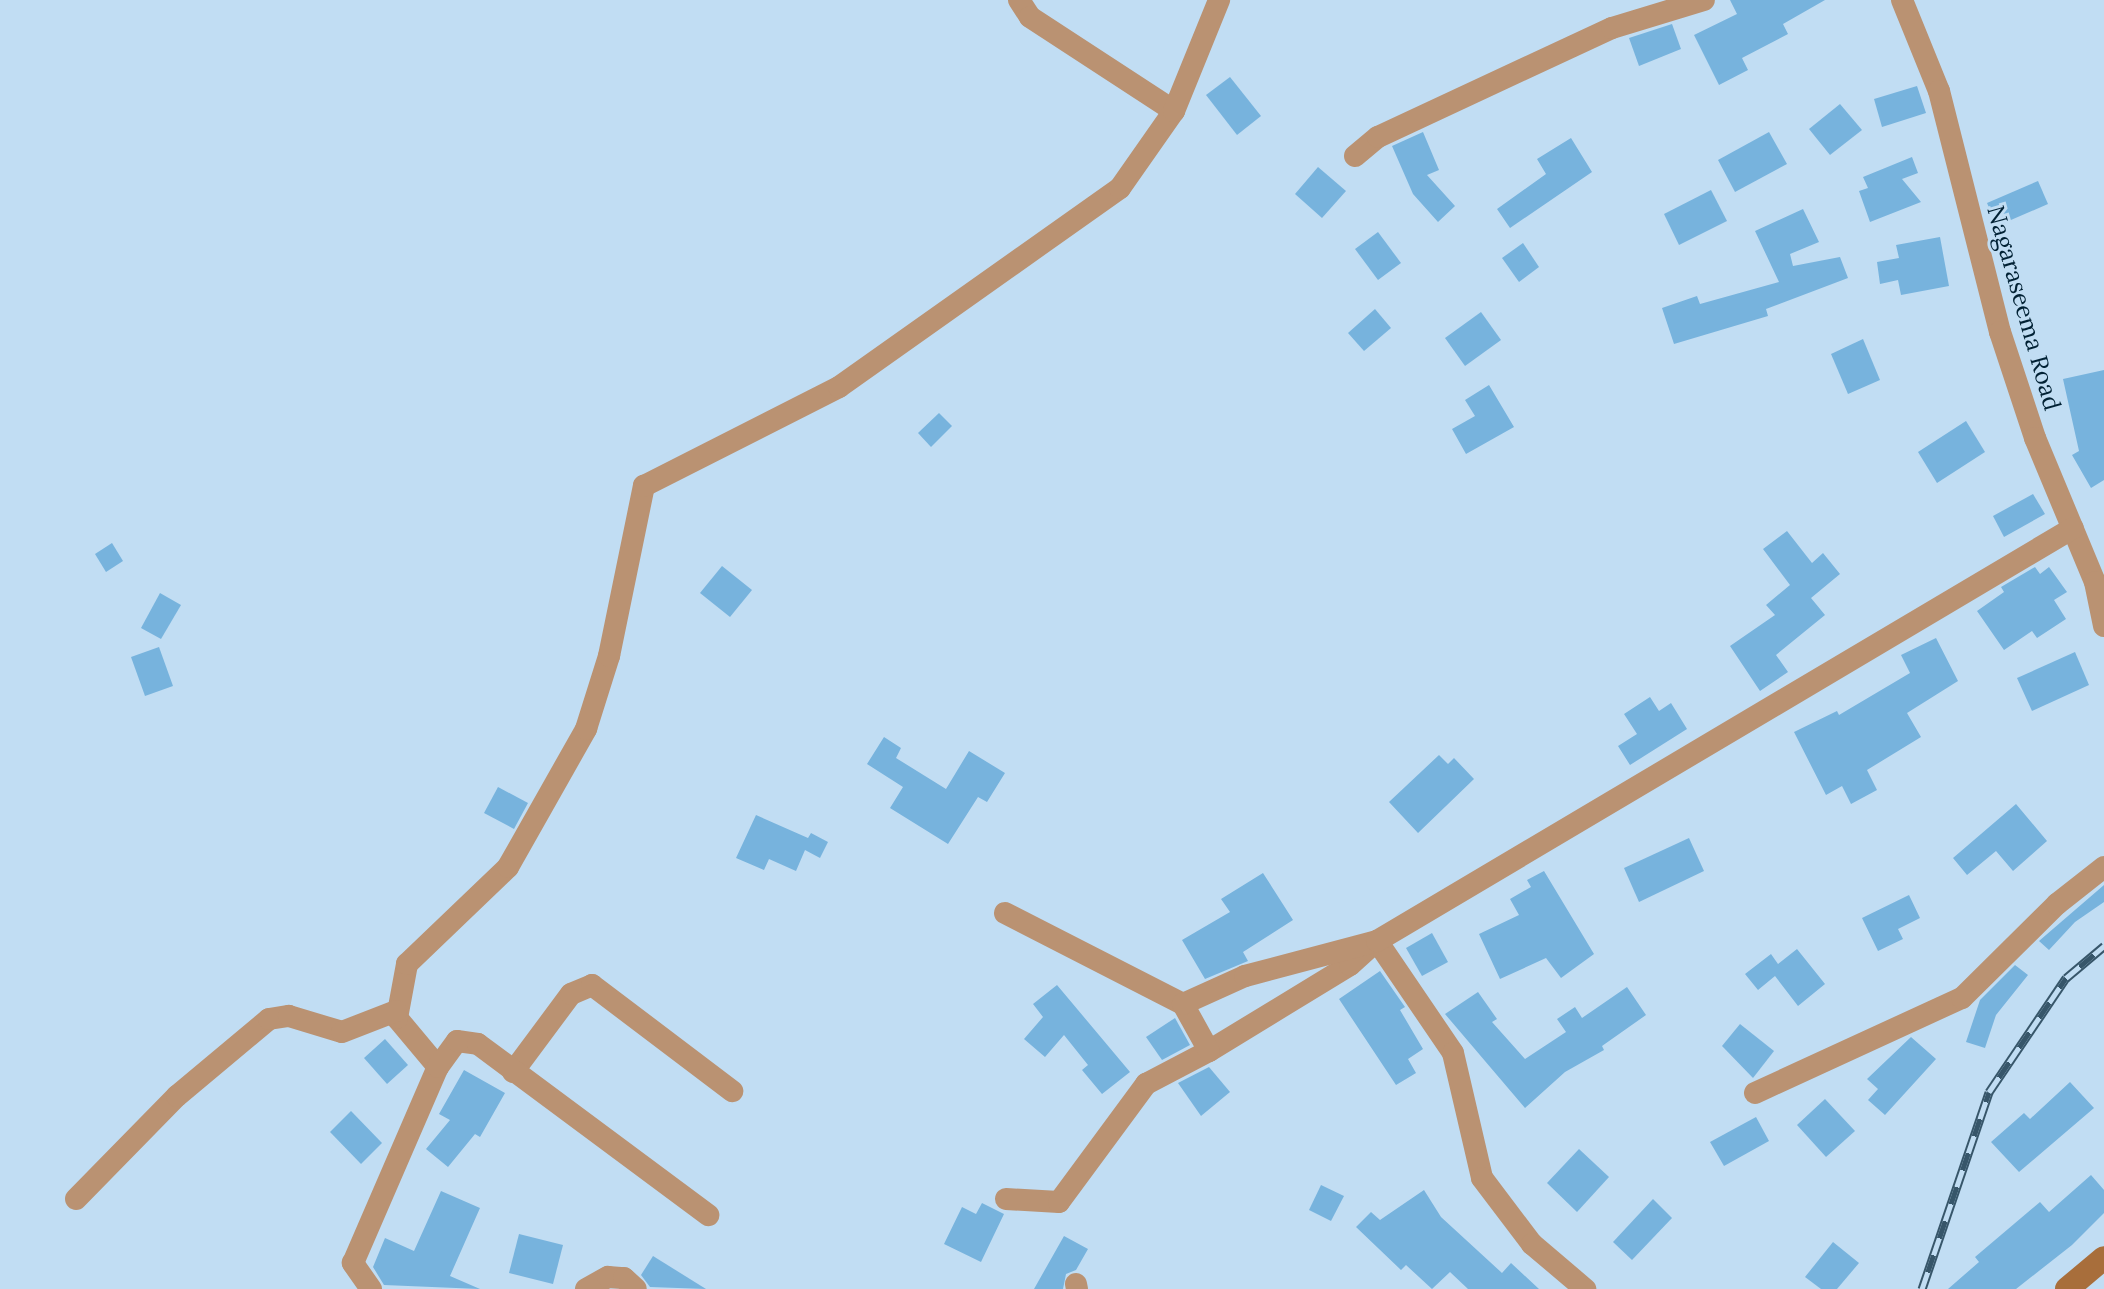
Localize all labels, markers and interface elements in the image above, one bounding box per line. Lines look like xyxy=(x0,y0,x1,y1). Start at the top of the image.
street label: Nagaraseema Road xyxy=(1981,202,2067,414)

